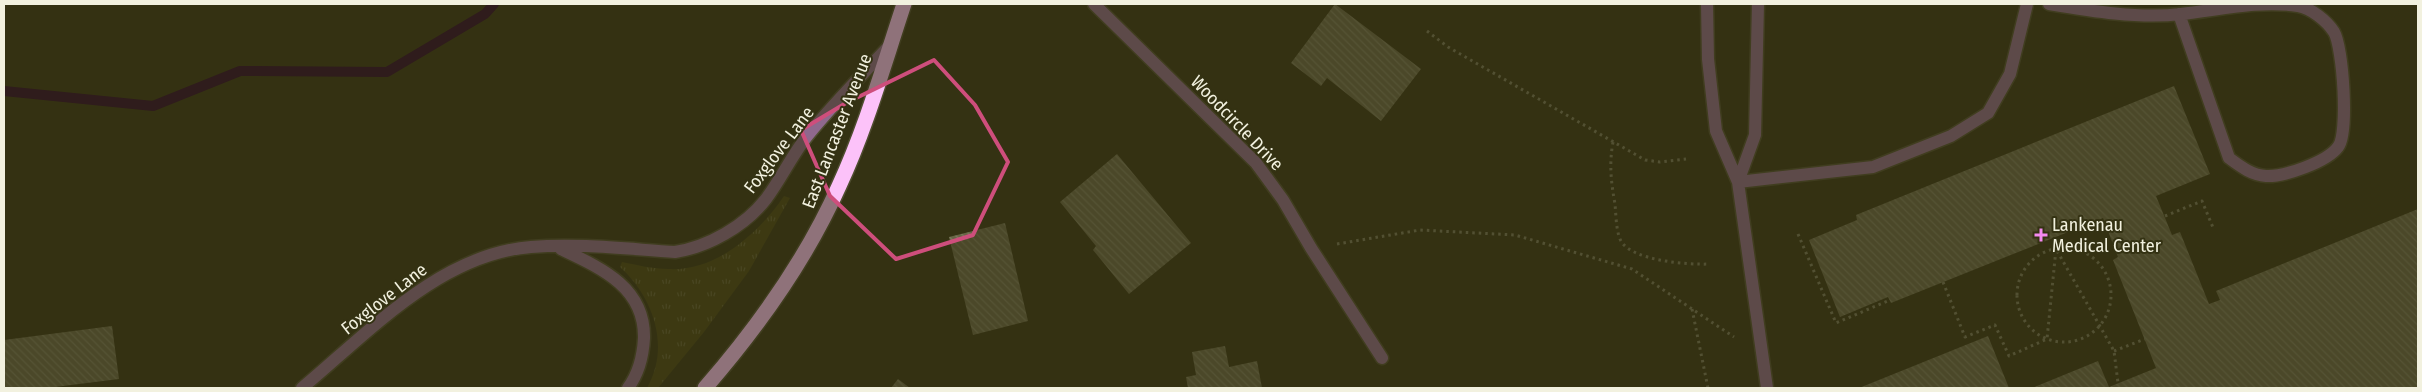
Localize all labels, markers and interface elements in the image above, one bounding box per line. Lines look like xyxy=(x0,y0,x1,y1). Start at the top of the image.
street label: East Lancaster Avenue xyxy=(797,50,877,211)
street label: Woodcircle Drive xyxy=(1186,71,1288,175)
street label: Foxglove Lane xyxy=(739,102,819,198)
place label: Lankenau Medical Center xyxy=(2052,214,2162,257)
marker: Lankenau Medical Center xyxy=(2034,228,2048,242)
street label: Foxglove Lane xyxy=(337,259,431,339)

